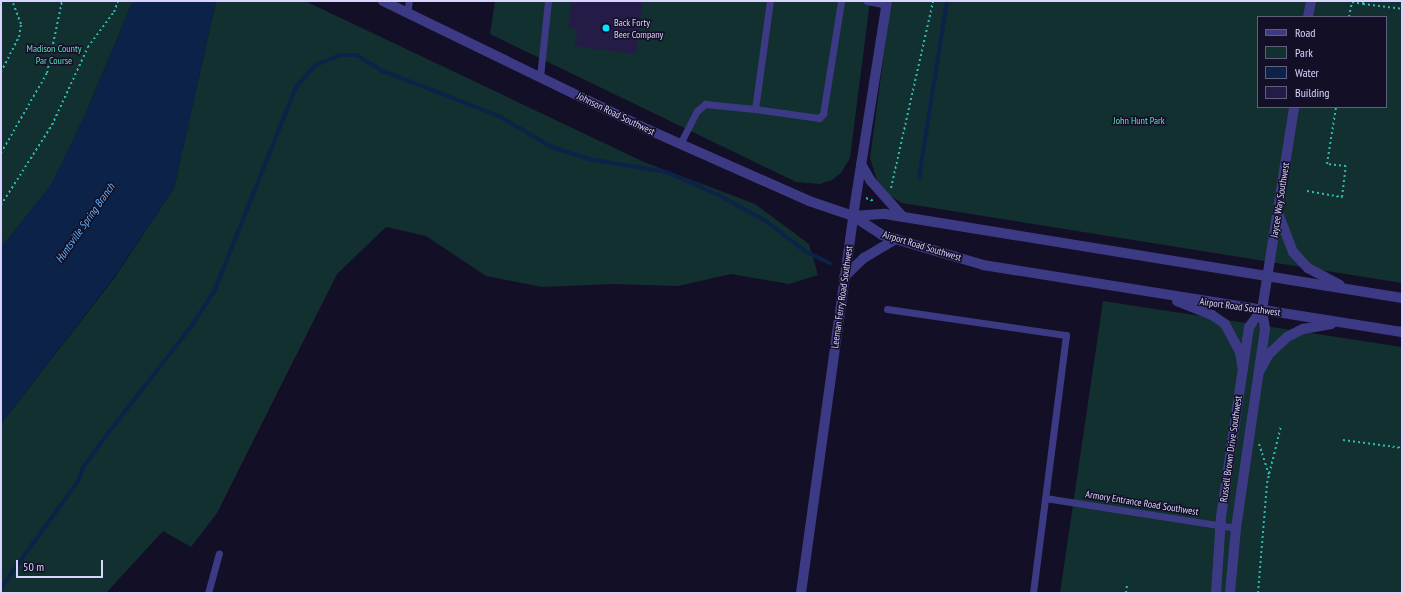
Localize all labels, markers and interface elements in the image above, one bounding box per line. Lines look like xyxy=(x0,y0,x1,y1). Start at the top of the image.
place label: Back Forty Beer Company xyxy=(614,16,663,40)
legend xyxy=(1257,16,1387,108)
marker: Back Forty Beer Company xyxy=(601,23,611,33)
text: Road xyxy=(1295,25,1315,40)
park label: Madison County Par Course xyxy=(27,42,81,66)
text: Park xyxy=(1295,45,1313,60)
text: Water xyxy=(1295,65,1319,80)
text: Building xyxy=(1295,85,1330,100)
street label: Johnson Road Southwest xyxy=(575,90,657,138)
park label: John Hunt Park xyxy=(1113,115,1165,127)
street label: Jaycee Way Southwest xyxy=(1268,161,1292,239)
water label: Huntsville Spring Branch xyxy=(53,181,117,265)
street label: Airport Road Southwest xyxy=(881,228,963,264)
street label: Leeman Ferry Road Southwest xyxy=(829,245,855,349)
street label: Airport Road Southwest xyxy=(1199,295,1281,319)
street label: Russell Brown Drive Southwest xyxy=(1218,395,1244,503)
street label: Armory Entrance Road Southwest xyxy=(1085,488,1199,518)
scale bar xyxy=(18,552,105,578)
text: 50 m xyxy=(23,559,44,574)

